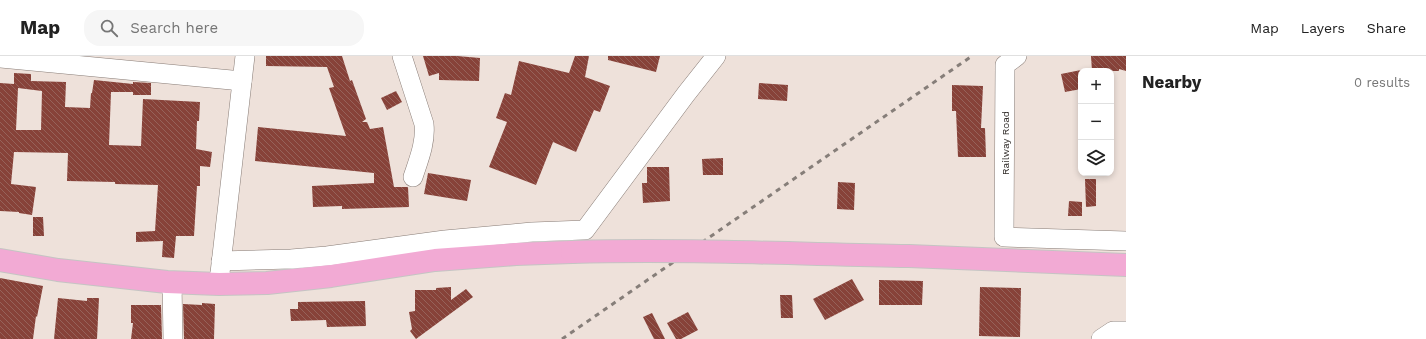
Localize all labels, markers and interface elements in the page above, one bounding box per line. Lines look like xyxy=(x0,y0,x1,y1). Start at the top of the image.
search box xyxy=(84,10,364,46)
text: Map xyxy=(20,16,60,39)
icon: search xyxy=(98,17,120,39)
text: Search here xyxy=(130,19,218,37)
text: Map xyxy=(1250,20,1279,36)
text: Layers xyxy=(1301,20,1345,36)
text: Share xyxy=(1367,20,1406,36)
map controls xyxy=(1078,68,1114,176)
button: + xyxy=(1078,68,1114,104)
text: Nearby xyxy=(1142,72,1201,92)
text: 0 results xyxy=(1354,75,1410,90)
button: − xyxy=(1078,104,1114,140)
street label: Railway Road xyxy=(1000,111,1011,175)
button: layers xyxy=(1078,140,1114,176)

